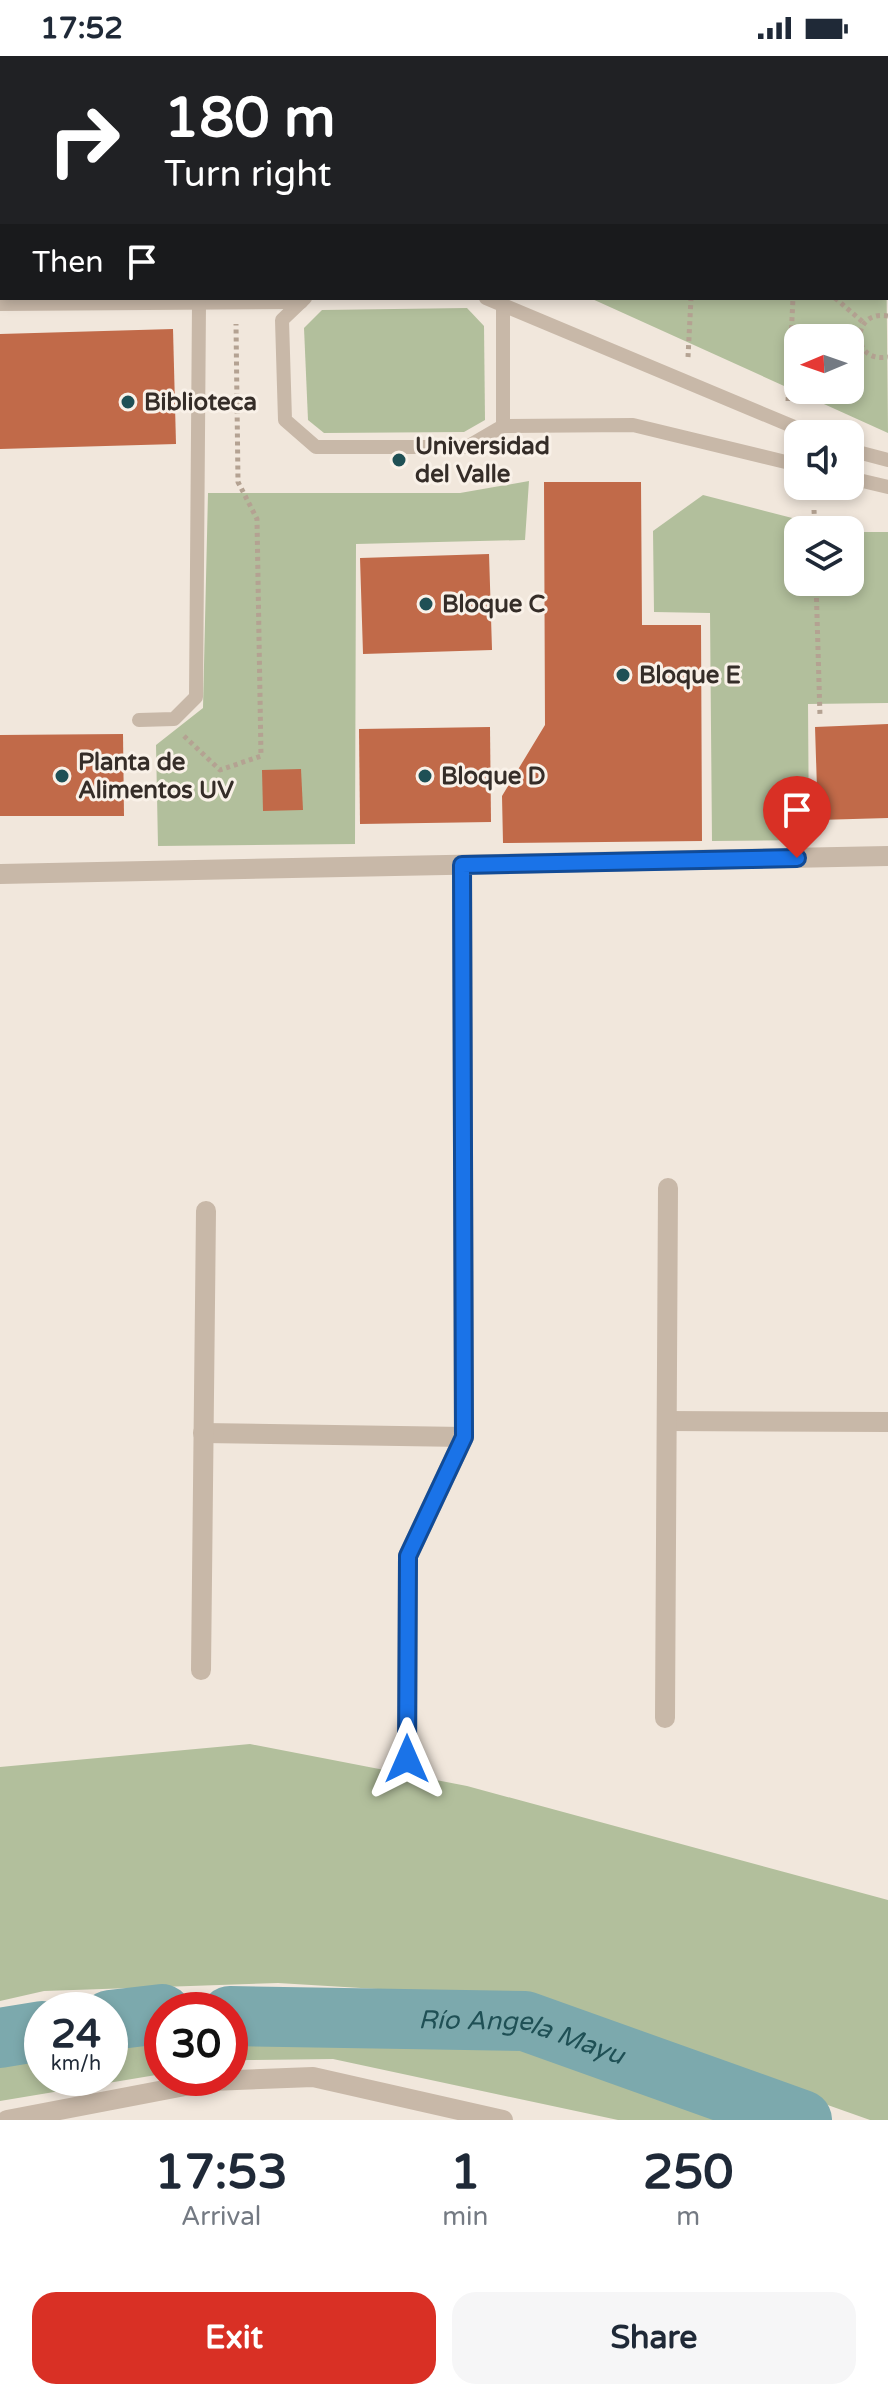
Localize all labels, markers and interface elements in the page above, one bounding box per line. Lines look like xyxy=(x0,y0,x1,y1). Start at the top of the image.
text: 17:52 xyxy=(40,10,123,47)
text: 180 m xyxy=(164,85,335,152)
icon: right xyxy=(32,88,136,192)
text: Turn right xyxy=(164,153,331,196)
icon: arrive xyxy=(120,240,164,284)
text: Then xyxy=(32,244,104,281)
north arrow xyxy=(784,324,864,404)
map controls xyxy=(784,324,864,596)
place label: Biblioteca xyxy=(144,388,257,417)
marker: Biblioteca xyxy=(119,393,137,411)
button: sound xyxy=(784,420,864,500)
place label: Universidad del Valle xyxy=(415,432,550,489)
marker: Universidad del Valle xyxy=(390,451,408,469)
button: layers xyxy=(784,516,864,596)
place label: Bloque C xyxy=(442,590,546,619)
marker: Bloque C xyxy=(417,595,435,613)
place label: Bloque E xyxy=(639,661,741,690)
marker: Bloque E xyxy=(614,666,632,684)
place label: Planta de Alimentos UV xyxy=(78,748,234,805)
place label: Bloque D xyxy=(441,762,546,791)
marker: Planta de Alimentos UV xyxy=(53,767,71,785)
marker: Bloque D xyxy=(416,767,434,785)
pin xyxy=(763,776,831,858)
icon: arrive xyxy=(775,788,819,832)
position arrow xyxy=(365,1717,449,1801)
speed limit sign: 30 xyxy=(144,1992,248,2096)
water label: Río Angela Mayu xyxy=(418,2004,630,2071)
text: 24 xyxy=(51,2010,101,2058)
text: km/h xyxy=(51,2052,101,2076)
text: 17:53 xyxy=(155,2144,288,2202)
text: 1 xyxy=(450,2144,480,2202)
text: 250 xyxy=(643,2144,733,2202)
text: Arrival xyxy=(181,2201,261,2232)
text: min xyxy=(442,2201,488,2232)
text: m xyxy=(676,2201,700,2232)
button: Exit xyxy=(32,2292,436,2384)
button: Share xyxy=(452,2292,856,2384)

